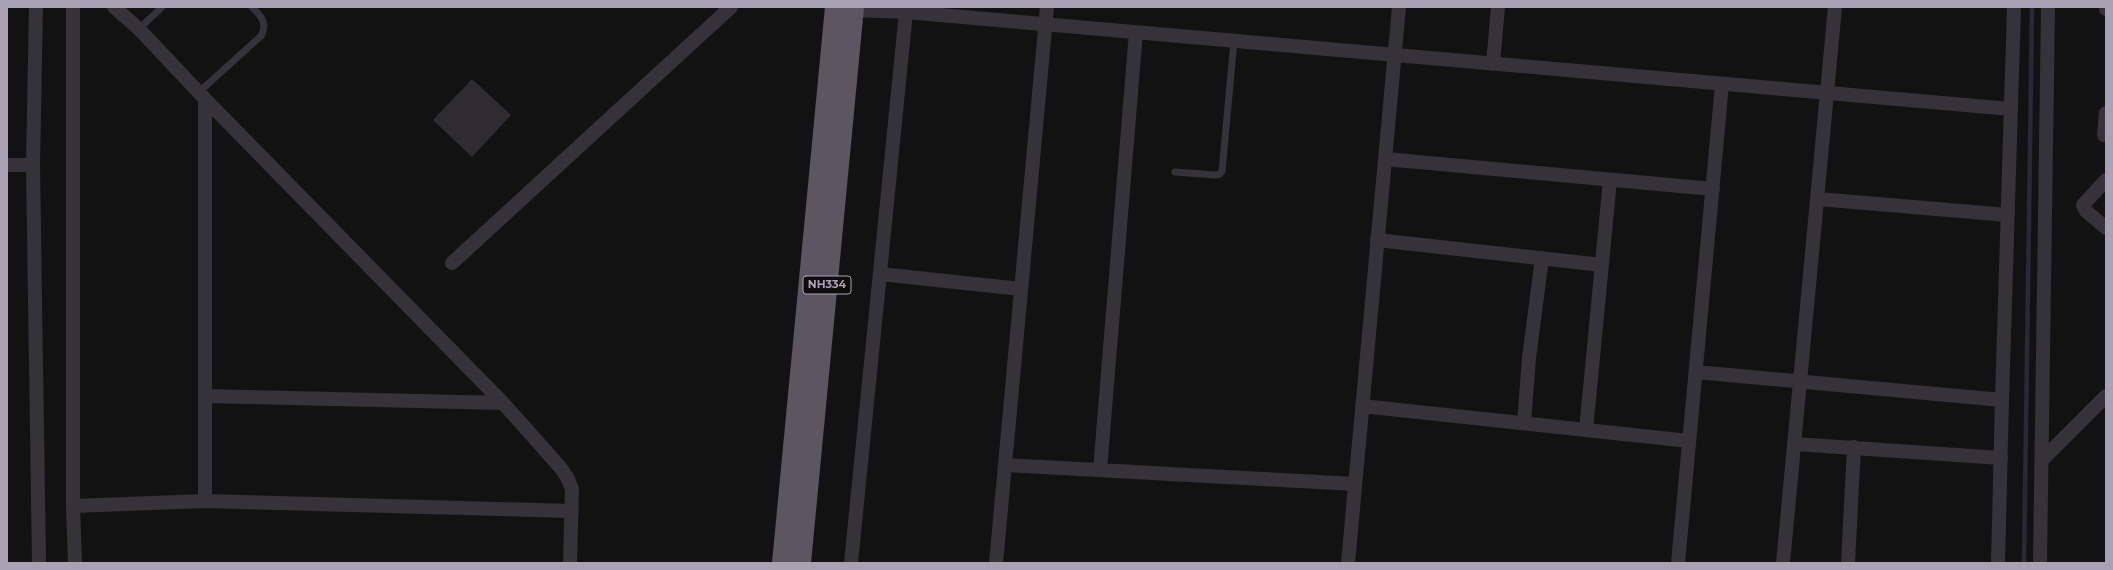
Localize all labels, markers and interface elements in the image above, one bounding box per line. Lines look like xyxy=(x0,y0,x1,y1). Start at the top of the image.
road number: NH334 xyxy=(803,276,851,294)

